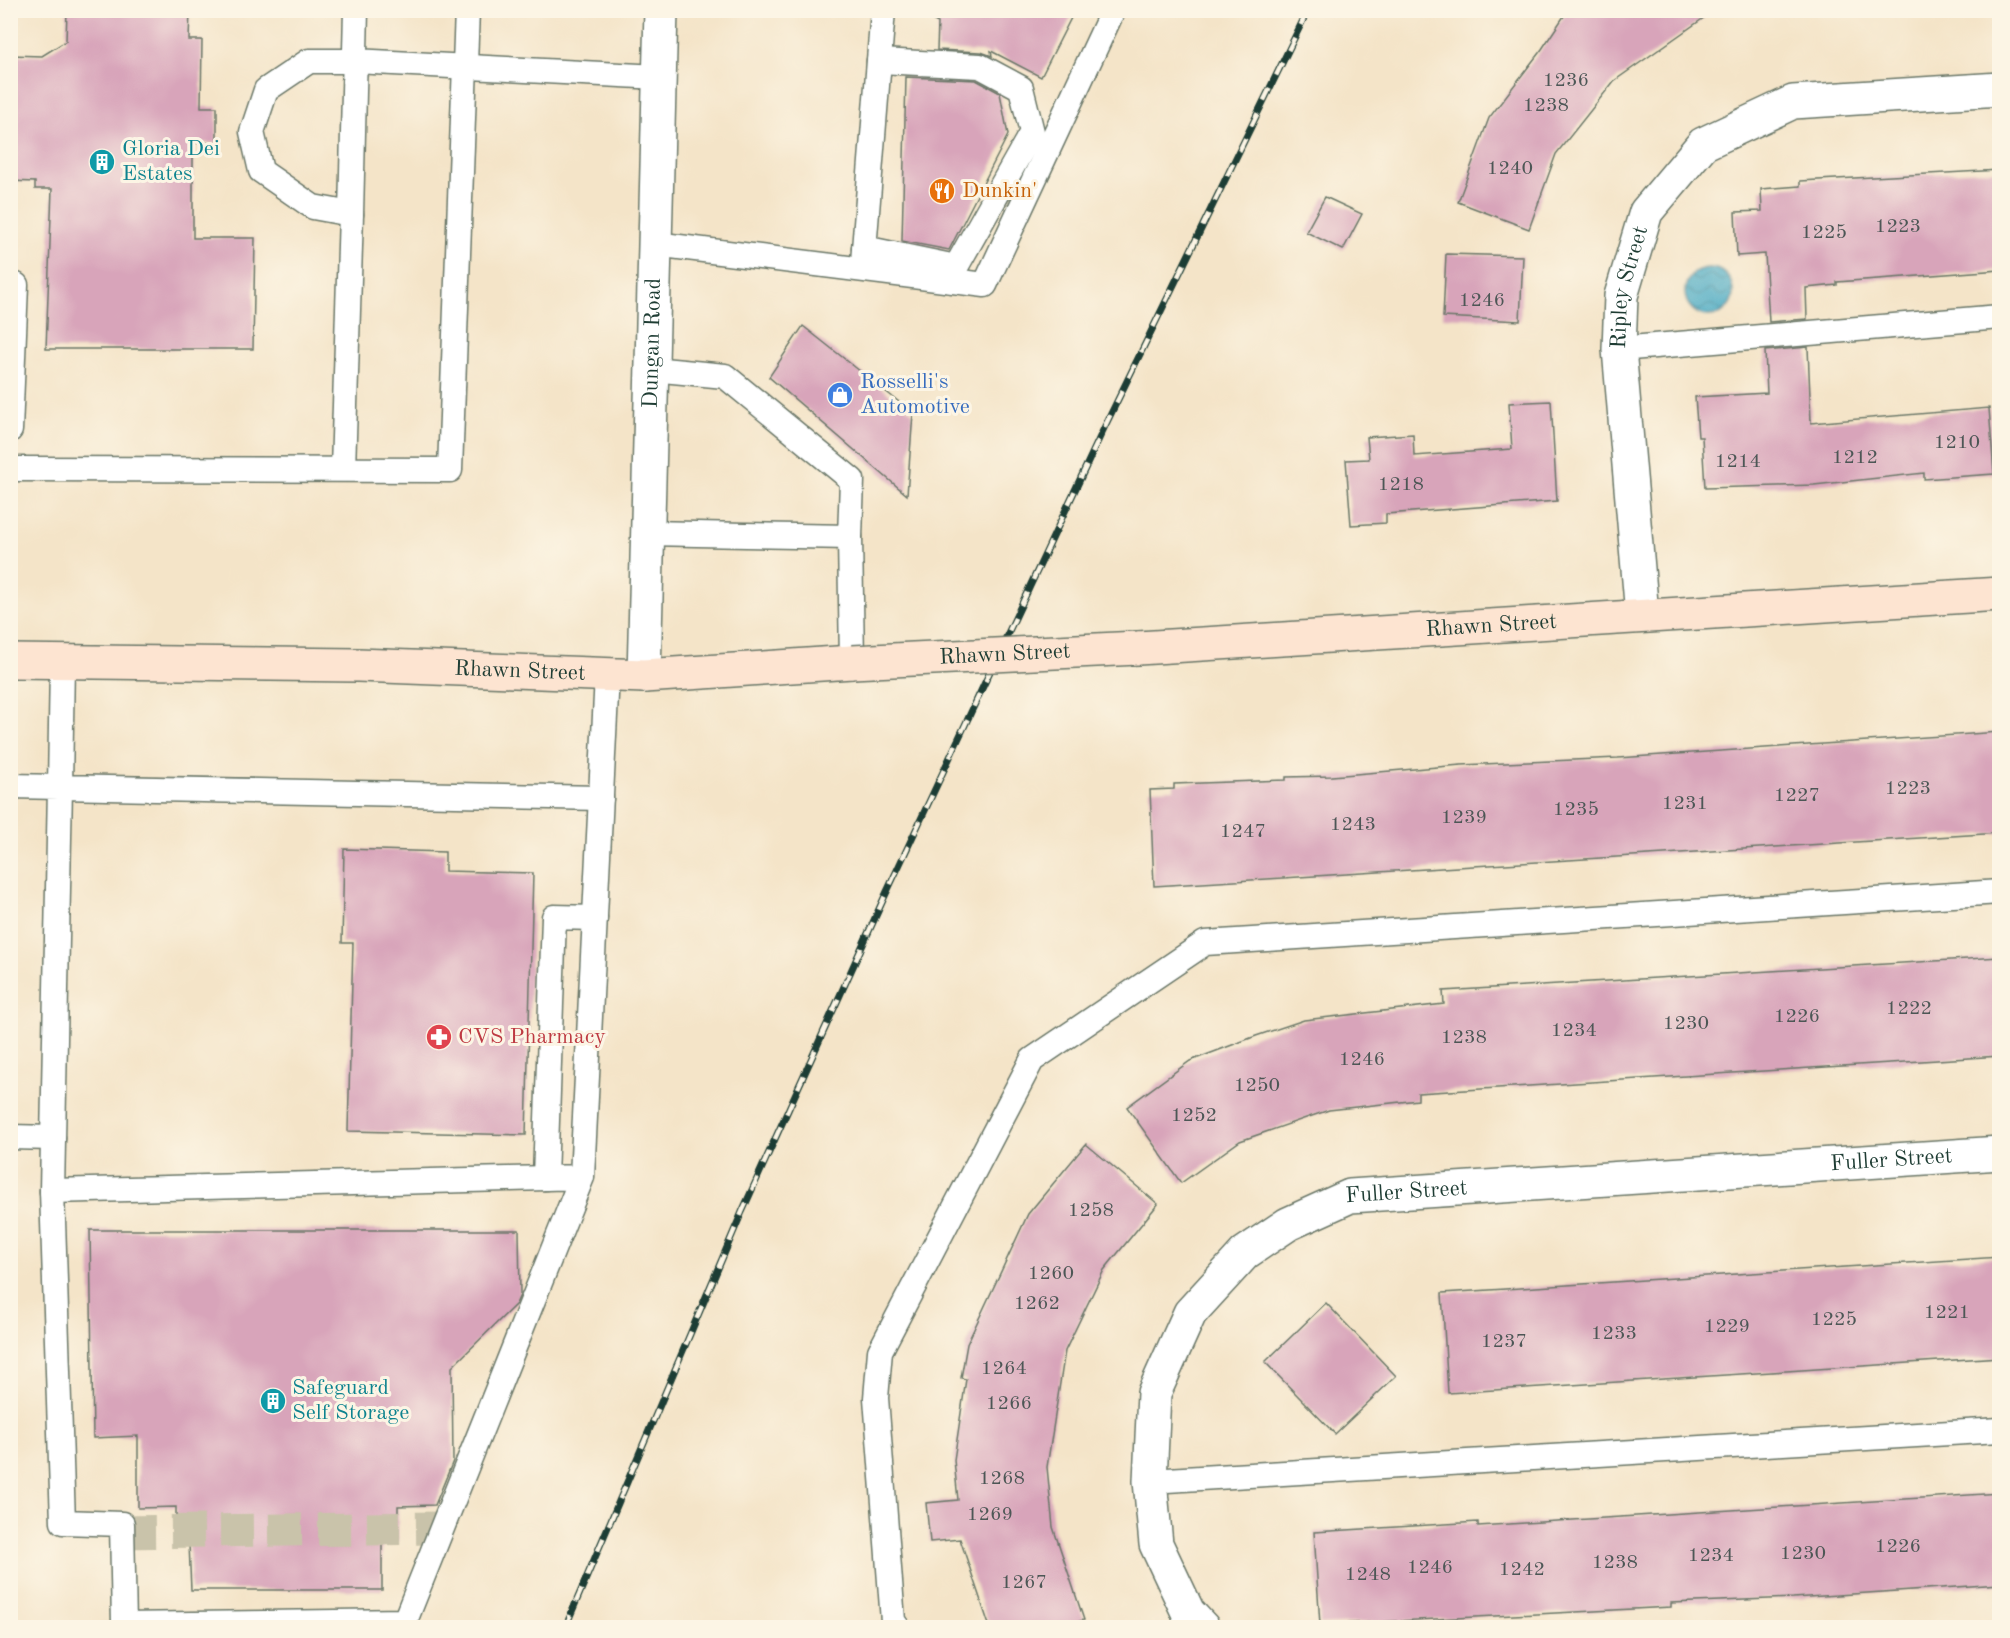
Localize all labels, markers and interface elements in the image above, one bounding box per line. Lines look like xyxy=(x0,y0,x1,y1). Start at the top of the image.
house number: 1236 xyxy=(1543,71,1589,91)
house number: 1238 xyxy=(1523,96,1569,116)
place label: Gloria Dei Estates xyxy=(122,138,220,185)
building icon: Gloria Dei Estates xyxy=(87,147,117,177)
house number: 1240 xyxy=(1487,159,1533,179)
restaurant icon: Dunkin' xyxy=(927,176,957,206)
place label: Dunkin' xyxy=(962,180,1037,202)
house number: 1223 xyxy=(1875,217,1921,237)
street label: Ripley Street xyxy=(1608,223,1652,349)
house number: 1225 xyxy=(1801,223,1847,243)
street label: Dungan Road xyxy=(640,278,665,409)
house number: 1246 xyxy=(1459,291,1505,311)
place label: Rosselli's Automotive xyxy=(860,371,970,418)
shop icon: Rosselli's Automotive xyxy=(825,380,855,410)
house number: 1210 xyxy=(1934,433,1980,453)
house number: 1212 xyxy=(1832,448,1878,468)
house number: 1214 xyxy=(1715,452,1761,472)
house number: 1218 xyxy=(1378,475,1424,495)
street label: Rhawn Street xyxy=(1425,611,1558,641)
street label: Rhawn Street xyxy=(939,640,1071,669)
street label: Rhawn Street xyxy=(454,658,586,685)
house number: 1223 xyxy=(1885,779,1931,799)
house number: 1227 xyxy=(1774,786,1820,806)
house number: 1231 xyxy=(1662,794,1708,814)
house number: 1235 xyxy=(1553,800,1599,820)
house number: 1239 xyxy=(1441,808,1487,828)
house number: 1243 xyxy=(1330,815,1376,835)
house number: 1247 xyxy=(1220,822,1266,842)
house number: 1222 xyxy=(1886,999,1932,1019)
house number: 1226 xyxy=(1774,1007,1820,1027)
house number: 1230 xyxy=(1663,1014,1709,1034)
house number: 1234 xyxy=(1551,1021,1597,1041)
pharmacy icon: CVS Pharmacy xyxy=(424,1022,454,1052)
place label: CVS Pharmacy xyxy=(458,1026,606,1048)
house number: 1238 xyxy=(1441,1028,1487,1048)
house number: 1246 xyxy=(1339,1050,1385,1070)
house number: 1250 xyxy=(1234,1076,1280,1096)
house number: 1252 xyxy=(1171,1106,1217,1126)
street label: Fuller Street xyxy=(1830,1145,1953,1175)
street label: Fuller Street xyxy=(1345,1177,1468,1207)
house number: 1258 xyxy=(1068,1201,1114,1221)
house number: 1260 xyxy=(1028,1264,1074,1284)
house number: 1262 xyxy=(1014,1294,1060,1314)
house number: 1221 xyxy=(1924,1303,1970,1323)
house number: 1225 xyxy=(1811,1310,1857,1330)
house number: 1229 xyxy=(1704,1317,1750,1337)
house number: 1233 xyxy=(1591,1324,1637,1344)
house number: 1237 xyxy=(1481,1332,1527,1352)
house number: 1264 xyxy=(981,1359,1027,1379)
place label: Safeguard Self Storage xyxy=(292,1377,409,1424)
building icon: Safeguard Self Storage xyxy=(258,1386,288,1416)
house number: 1266 xyxy=(986,1394,1032,1414)
house number: 1268 xyxy=(979,1469,1025,1489)
house number: 1269 xyxy=(967,1505,1013,1525)
house number: 1226 xyxy=(1875,1537,1921,1557)
house number: 1230 xyxy=(1780,1544,1826,1564)
house number: 1234 xyxy=(1688,1546,1734,1566)
house number: 1238 xyxy=(1592,1553,1638,1573)
house number: 1246 xyxy=(1407,1558,1453,1578)
house number: 1242 xyxy=(1499,1560,1545,1580)
house number: 1248 xyxy=(1345,1565,1391,1585)
house number: 1267 xyxy=(1001,1573,1047,1593)

